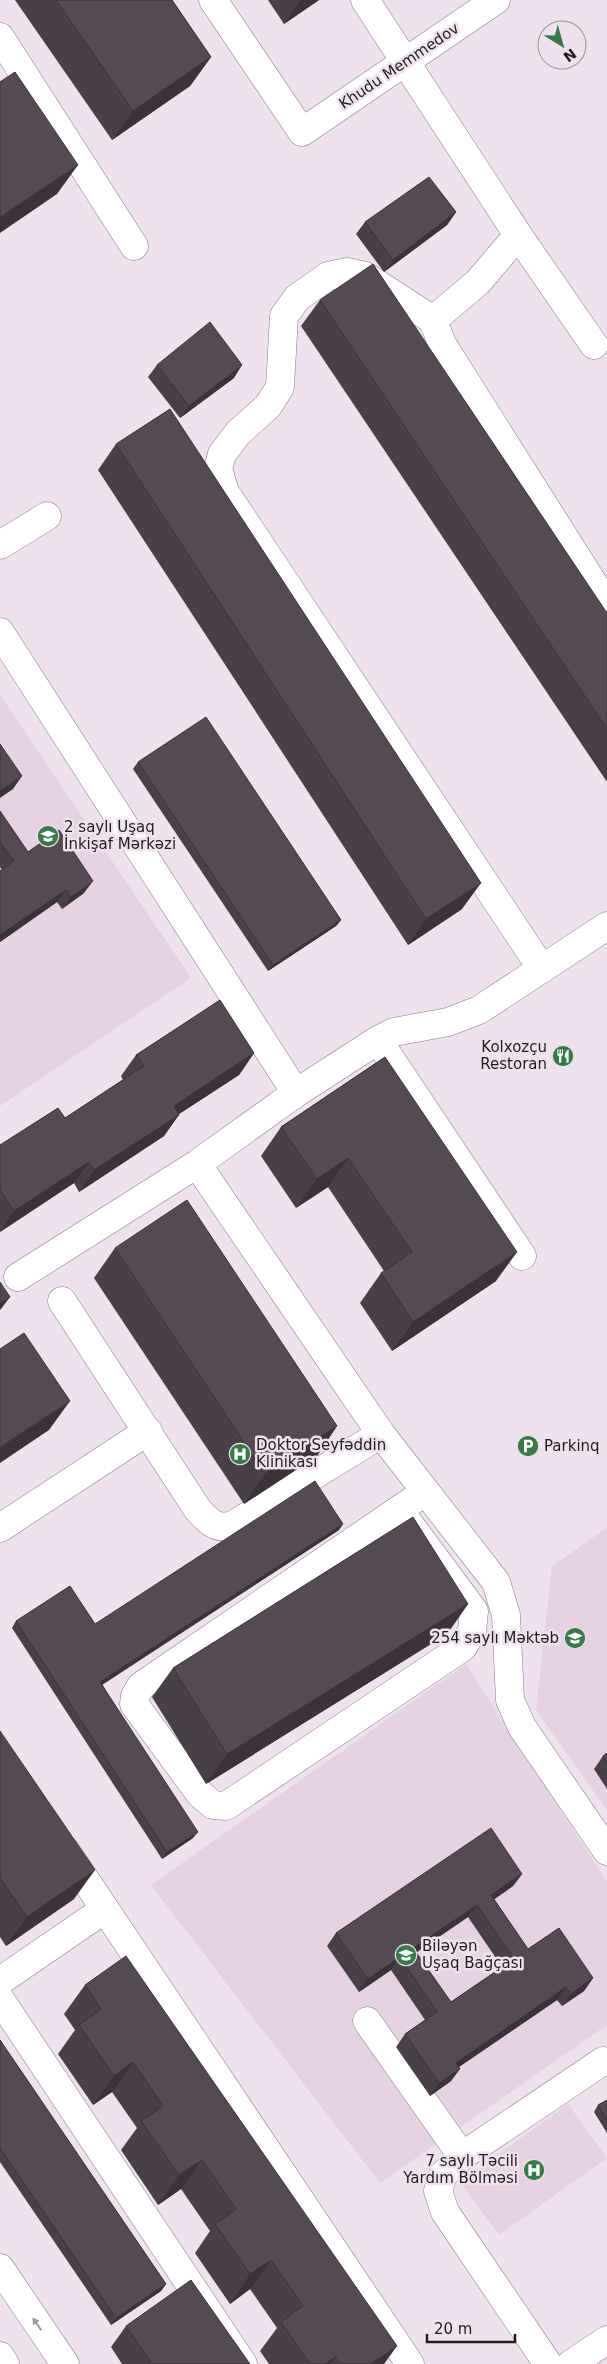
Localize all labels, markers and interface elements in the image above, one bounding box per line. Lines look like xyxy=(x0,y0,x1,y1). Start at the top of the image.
street label: Khudu Memmedov xyxy=(336,19,463,113)
north arrow xyxy=(537,20,587,70)
text: N xyxy=(560,45,579,65)
place label: 2 saylı Uşaq İnkişaf Mərkəzi xyxy=(64,818,176,853)
school or university icon: 2 saylı Uşaq İnkişaf Mərkəzi xyxy=(36,824,60,848)
place label: Kolxozçu Restoran xyxy=(480,1038,547,1073)
restaurant icon: Kolxozçu Restoran xyxy=(551,1044,575,1068)
parking icon: Parkinq xyxy=(516,1434,540,1458)
place label: Doktor Seyfәddin Klinikası xyxy=(256,1436,386,1471)
place label: Parkinq xyxy=(544,1437,600,1455)
hospital icon: Doktor Seyfәddin Klinikası xyxy=(228,1442,252,1466)
school or university icon: 254 saylı Məktəb xyxy=(563,1626,587,1650)
place label: 254 saylı Məktəb xyxy=(431,1629,559,1647)
place label: Biləyən Uşaq Bağçası xyxy=(422,1937,523,1972)
school or university icon: Biləyən Uşaq Bağçası xyxy=(394,1943,418,1967)
place label: 7 saylı Təcili Yardım Bölməsi xyxy=(402,2152,518,2187)
hospital icon: 7 saylı Təcili Yardım Bölməsi xyxy=(522,2158,546,2182)
scale bar xyxy=(427,2312,514,2344)
one-way arrow xyxy=(33,2317,42,2330)
text: 20 m xyxy=(434,2320,472,2338)

